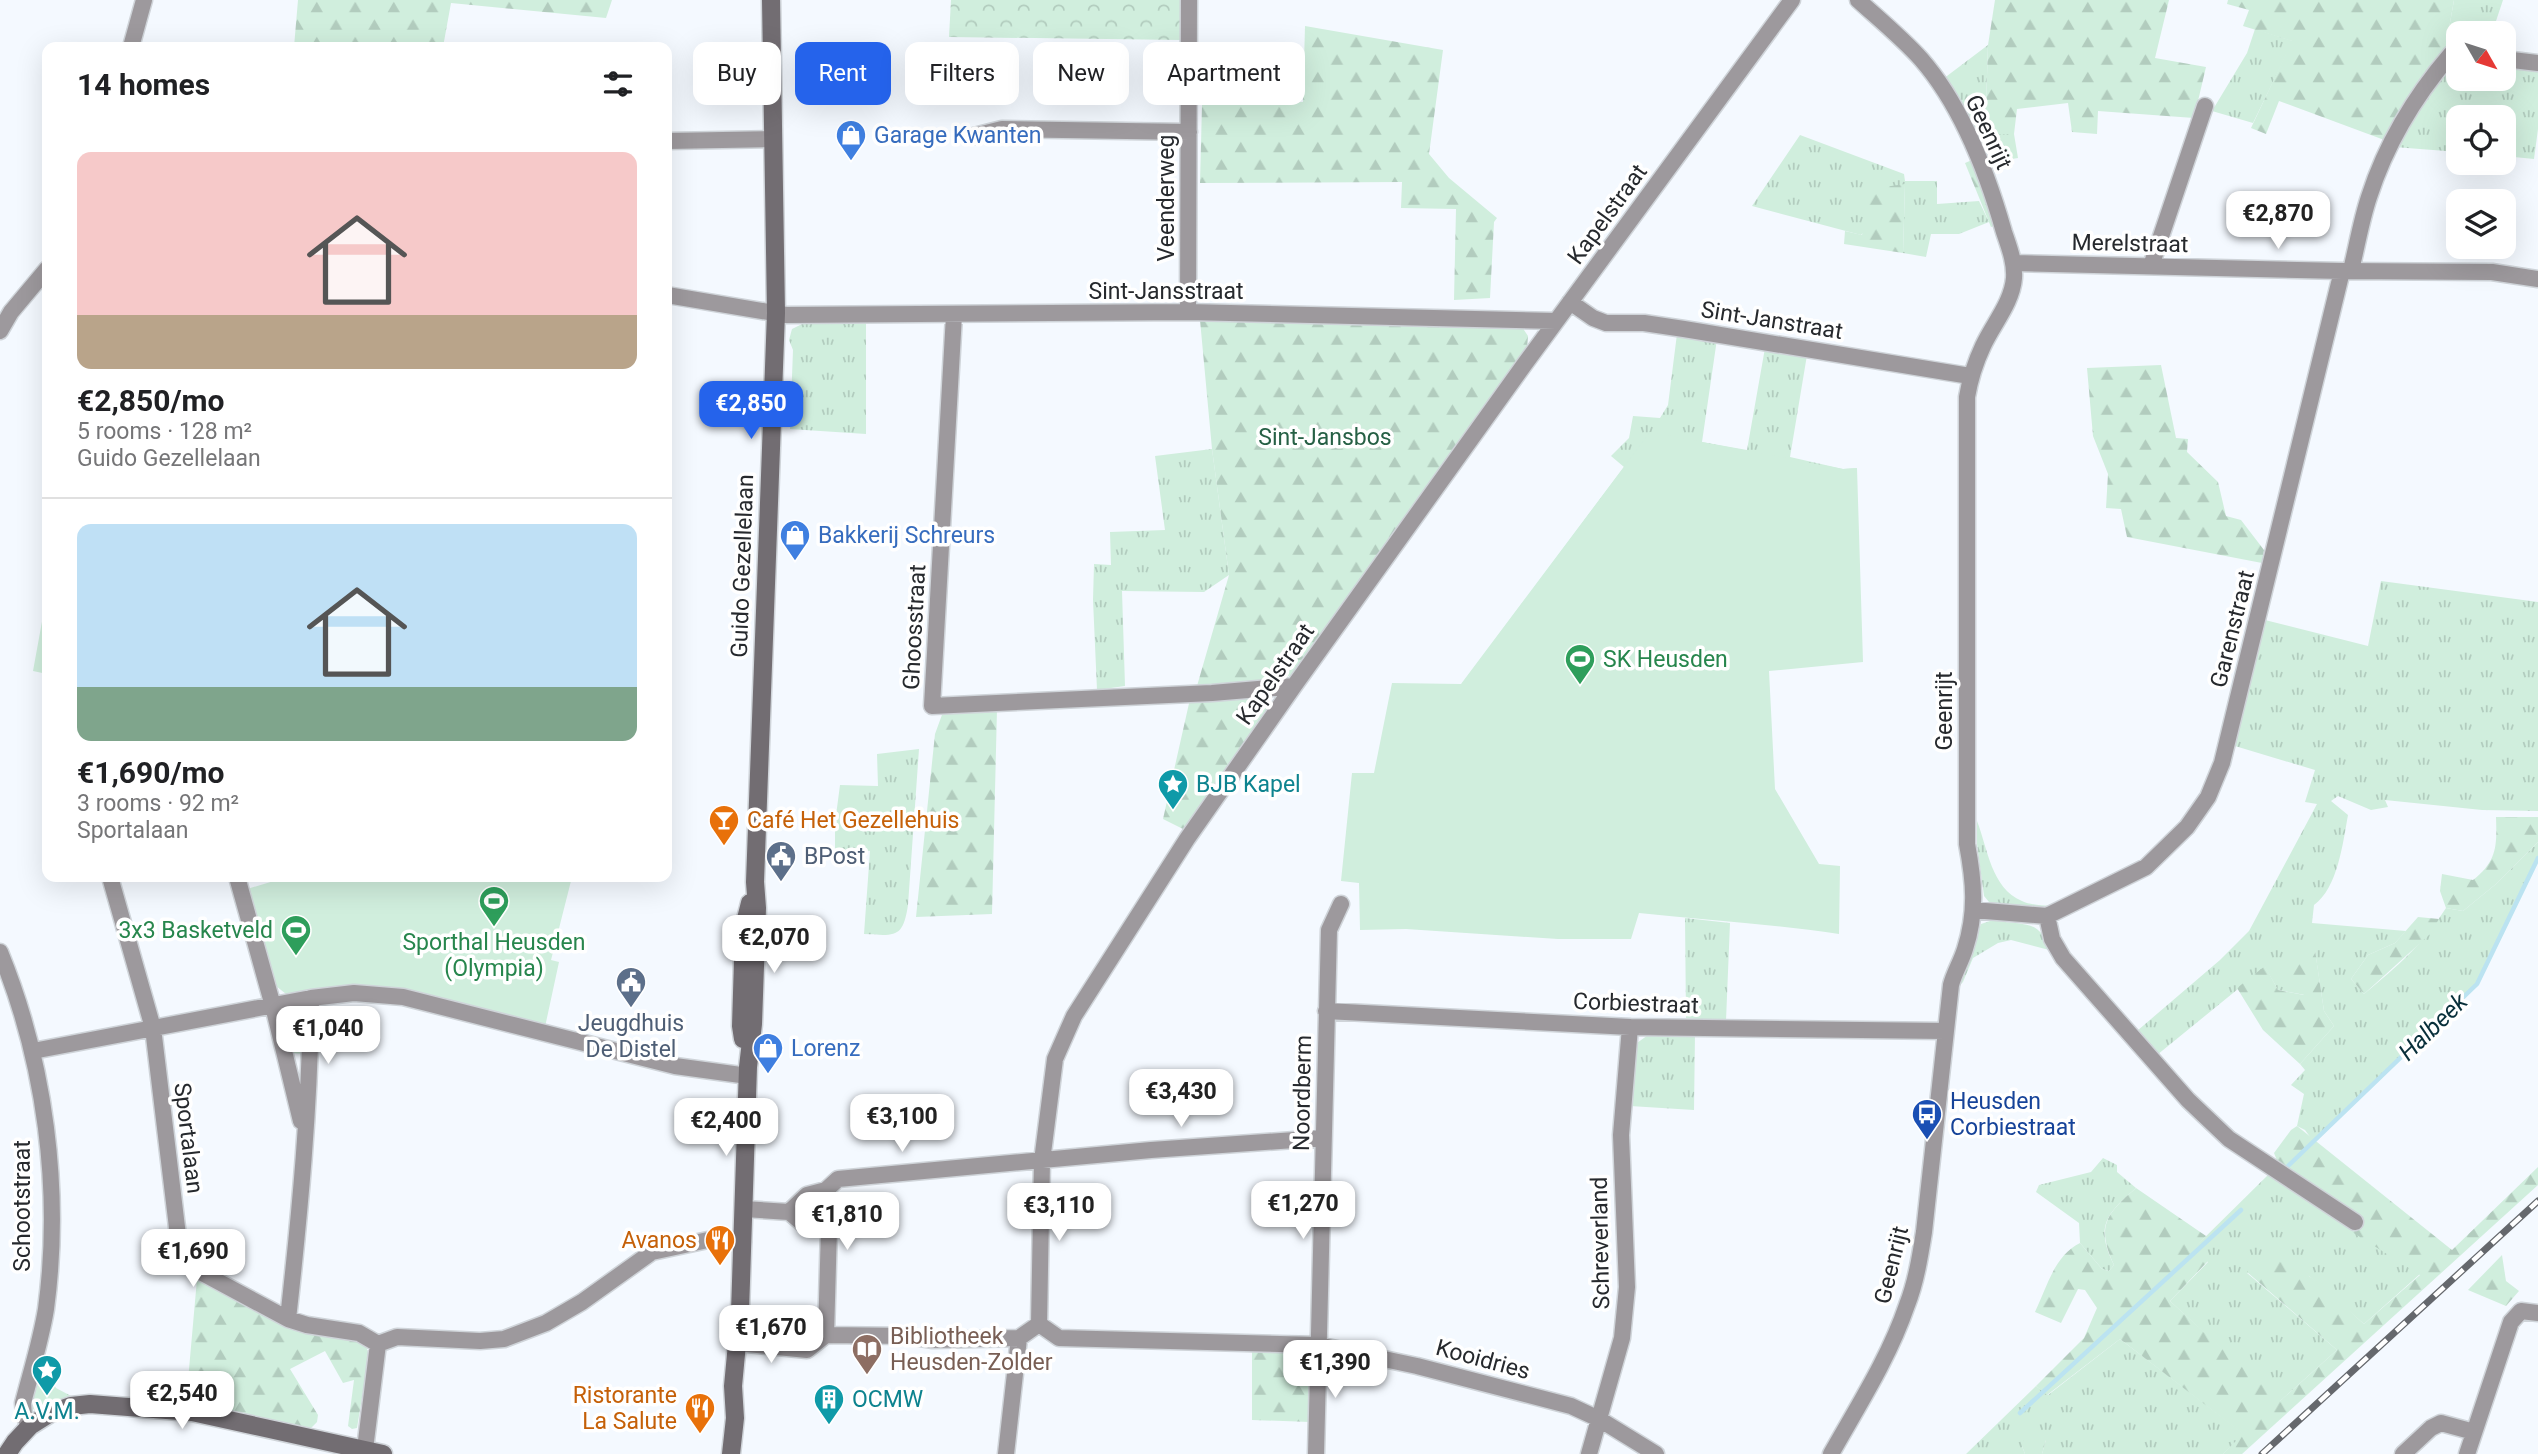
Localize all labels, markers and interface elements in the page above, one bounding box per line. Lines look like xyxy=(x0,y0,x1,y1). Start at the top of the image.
north arrow xyxy=(2446,21,2516,91)
map controls xyxy=(2446,21,2516,259)
chip: Buy xyxy=(693,42,781,105)
chip: Rent xyxy=(795,42,891,105)
chip: Filters xyxy=(905,42,1019,105)
chip: New xyxy=(1033,42,1129,105)
chip: Apartment xyxy=(1143,42,1305,105)
icon: filters xyxy=(599,65,637,103)
text: 14 homes xyxy=(77,67,210,102)
street label: Geenrijt xyxy=(1960,91,2018,174)
button: locate xyxy=(2446,105,2516,175)
shop icon: Garage Kwanten xyxy=(834,118,868,162)
place label: Garage Kwanten xyxy=(874,122,1042,149)
street label: Veenderweg xyxy=(1153,135,1180,261)
street label: Kapelstraat xyxy=(1562,159,1653,270)
button: layers xyxy=(2446,189,2516,259)
pin: €2,870 xyxy=(2221,191,2335,251)
icon: home xyxy=(294,197,420,323)
text: €2,870 xyxy=(2242,200,2314,227)
street label: Merelstraat xyxy=(2071,229,2189,258)
street label: Sint-Jansstraat xyxy=(1089,278,1243,305)
street label: Sint-Janstraat xyxy=(1699,296,1845,345)
pin: €2,850 xyxy=(694,382,808,441)
text: €2,850/mo xyxy=(77,383,225,418)
text: €2,850 xyxy=(715,390,787,417)
text: 5 rooms · 128 m² xyxy=(77,418,252,445)
park label: Sint-Jansbos xyxy=(1258,424,1392,451)
text: Guido Gezellelaan xyxy=(77,445,261,472)
street label: Guido Gezellelaan xyxy=(726,474,759,658)
shop icon: Bakkerij Schreurs xyxy=(778,518,812,562)
place label: Bakkerij Schreurs xyxy=(818,522,995,549)
street label: Ghoosstraat xyxy=(898,564,931,691)
street label: Garenstraat xyxy=(2205,568,2260,691)
icon: home xyxy=(294,569,420,695)
street label: Kapelstraat xyxy=(1231,619,1320,730)
sports icon: SK Heusden xyxy=(1563,642,1597,686)
place label: SK Heusden xyxy=(1603,646,1728,673)
street label: Geenrijt xyxy=(1931,671,1958,751)
text: €1,690/mo xyxy=(77,755,225,790)
place icon: BJB Kapel xyxy=(1156,767,1190,811)
place label: BJB Kapel xyxy=(1196,771,1301,798)
text: 3 rooms · 92 m² xyxy=(77,790,239,817)
bar icon: Café Het Gezellehuis xyxy=(707,803,741,847)
place label: Café Het Gezellehuis xyxy=(747,807,959,834)
text: Sportalaan xyxy=(77,817,188,844)
public building icon: BPost xyxy=(764,839,798,883)
place label: BPost xyxy=(804,843,865,870)
sports icon: Sporthal Heusden (Olympia) xyxy=(477,884,511,928)
sports icon: 3x3 Basketveld xyxy=(279,913,313,957)
pin: €2,070 xyxy=(717,916,831,975)
place label: 3x3 Basketveld xyxy=(118,917,273,944)
text: €2,070 xyxy=(738,924,810,951)
place label: Sporthal Heusden (Olympia) xyxy=(402,929,586,982)
public building icon: Jeugdhuis De Distel xyxy=(614,965,648,1009)
water label: Halbeek xyxy=(2393,987,2474,1066)
street label: Corbiestraat xyxy=(1573,988,1699,1019)
pin: €1,040 xyxy=(271,1006,385,1066)
place label: Jeugdhuis De Distel xyxy=(578,1010,684,1063)
text: €1,040 xyxy=(292,1015,364,1042)
shop icon: Lorenz xyxy=(751,1031,785,1075)
place label: Lorenz xyxy=(791,1035,860,1062)
street label: Noordberm xyxy=(1288,1035,1317,1151)
pin: €3,430 xyxy=(1124,1070,1238,1129)
text: €3,430 xyxy=(1145,1078,1217,1105)
street label: Sportalaan xyxy=(168,1081,209,1195)
place label: Heusden Corbiestraat xyxy=(1950,1088,2076,1141)
pin: €3,100 xyxy=(845,1094,959,1154)
bus stop icon: Heusden Corbiestraat xyxy=(1910,1097,1944,1141)
pin: €2,400 xyxy=(669,1098,783,1158)
text: €3,100 xyxy=(866,1103,938,1130)
text: €2,400 xyxy=(690,1107,762,1134)
street label: Schootstraat xyxy=(9,1140,36,1272)
street label: Schreverland xyxy=(1586,1176,1615,1310)
pin: €1,270 xyxy=(1246,1182,1360,1241)
pin: €3,110 xyxy=(1002,1184,1116,1243)
text: €1,270 xyxy=(1267,1190,1339,1217)
pin: €1,810 xyxy=(790,1192,904,1252)
text: €3,110 xyxy=(1023,1192,1095,1219)
text: €1,810 xyxy=(811,1201,883,1228)
restaurant icon: Avanos xyxy=(703,1223,737,1267)
street label: Geenrijt xyxy=(1869,1223,1914,1307)
place label: Avanos xyxy=(621,1227,697,1254)
pin: €1,690 xyxy=(136,1230,250,1289)
text: €1,690 xyxy=(157,1238,229,1265)
pin: €1,670 xyxy=(714,1306,828,1365)
text: €1,670 xyxy=(735,1314,807,1341)
place label: Bibliotheek Heusden-Zolder xyxy=(890,1323,1053,1376)
library icon: Bibliotheek Heusden-Zolder xyxy=(850,1332,884,1376)
street label: Kooidries xyxy=(1433,1334,1533,1385)
pin: €1,390 xyxy=(1278,1340,1392,1400)
text: €1,390 xyxy=(1299,1349,1371,1376)
place icon: A.V.M. xyxy=(30,1353,64,1397)
pin: €2,540 xyxy=(125,1372,239,1431)
text: €2,540 xyxy=(146,1380,218,1407)
place label: Ristorante La Salute xyxy=(573,1382,677,1435)
building icon: OCMW xyxy=(812,1382,846,1426)
place label: OCMW xyxy=(852,1386,923,1413)
restaurant icon: Ristorante La Salute xyxy=(683,1391,717,1435)
place label: A.V.M. xyxy=(14,1398,80,1425)

